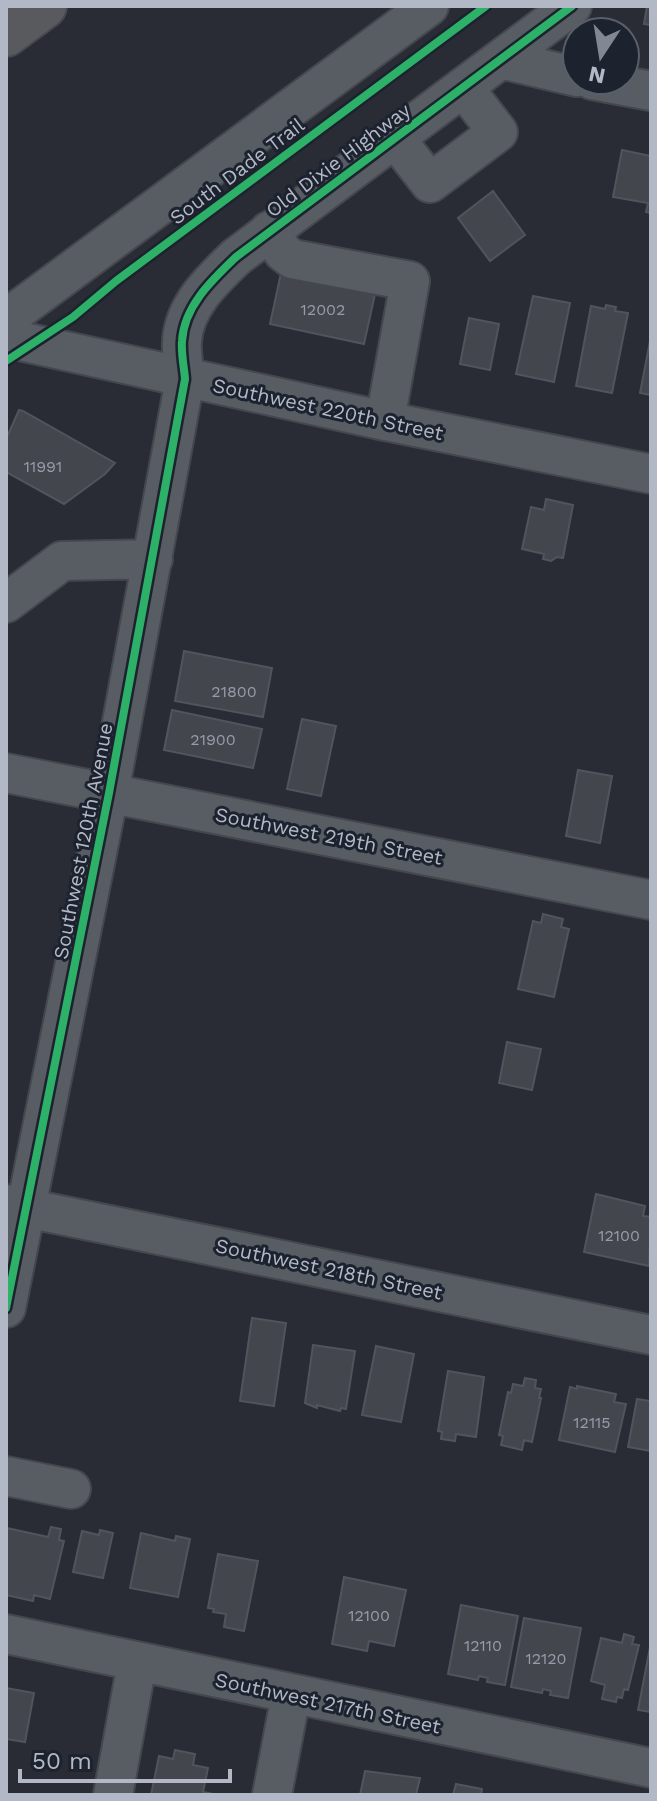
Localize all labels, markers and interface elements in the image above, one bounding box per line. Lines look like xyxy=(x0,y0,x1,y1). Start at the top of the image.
north arrow xyxy=(561,16,641,96)
text: N xyxy=(586,61,608,89)
street label: Old Dixie Highway xyxy=(261,97,416,222)
street label: South Dade Trail xyxy=(165,113,309,229)
house number: 12002 xyxy=(301,300,345,319)
street label: Southwest 220th Street xyxy=(211,373,446,445)
house number: 11991 xyxy=(24,457,62,476)
house number: 21800 xyxy=(211,682,257,701)
street label: Southwest 120th Avenue xyxy=(48,721,118,961)
house number: 21900 xyxy=(190,730,236,749)
street label: Southwest 219th Street xyxy=(213,802,445,870)
house number: 12100 xyxy=(598,1226,640,1245)
street label: Southwest 218th Street xyxy=(214,1233,445,1305)
house number: 12115 xyxy=(573,1413,611,1432)
house number: 12100 xyxy=(348,1606,390,1625)
house number: 12110 xyxy=(464,1636,502,1655)
house number: 12120 xyxy=(525,1649,567,1668)
street label: Southwest 217th Street xyxy=(213,1667,444,1739)
scale bar xyxy=(20,1733,230,1783)
text: 50 m xyxy=(32,1747,92,1775)

